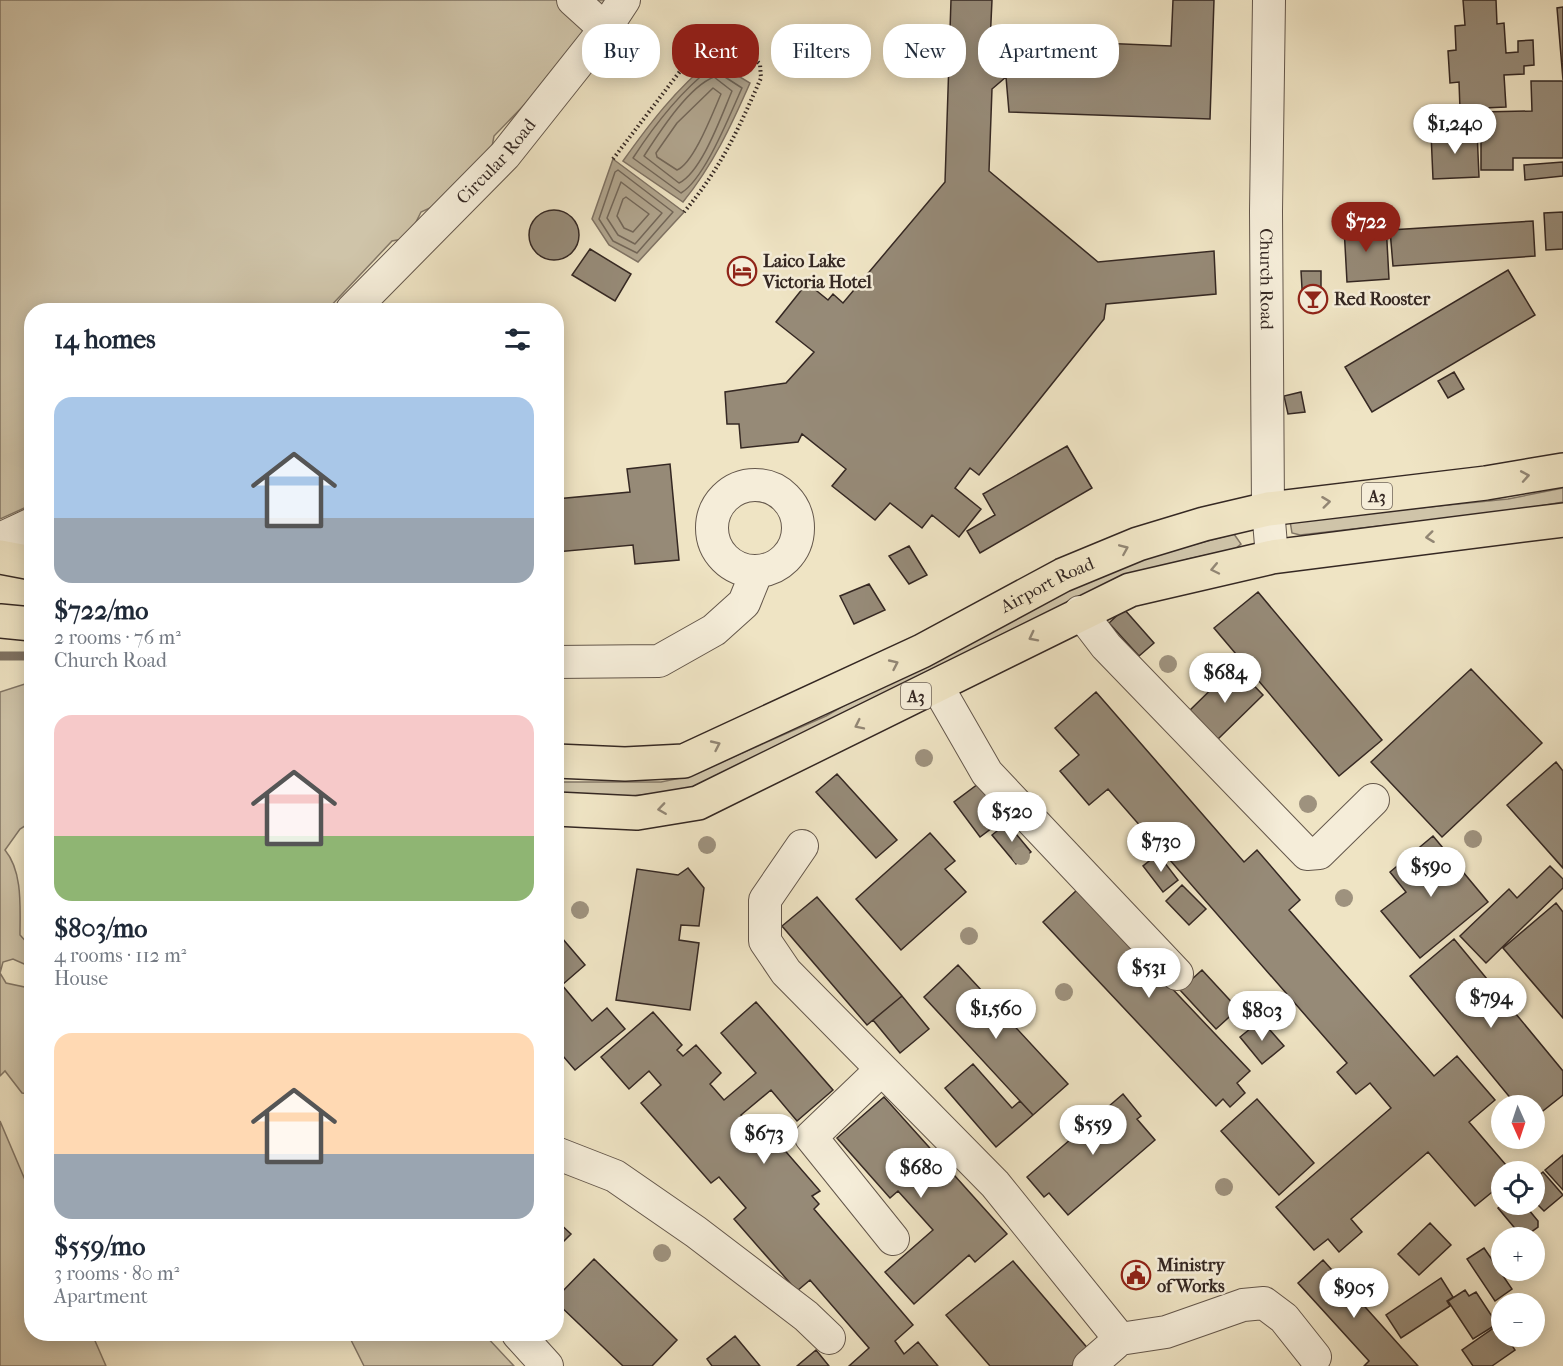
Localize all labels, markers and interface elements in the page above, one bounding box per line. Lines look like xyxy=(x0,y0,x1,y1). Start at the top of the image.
chip: Buy xyxy=(582,24,660,78)
chip: Rent xyxy=(672,24,759,78)
chip: Filters xyxy=(771,24,871,78)
chip: New xyxy=(883,24,966,78)
chip: Apartment xyxy=(978,24,1119,78)
pin: $1,240 xyxy=(1406,104,1504,155)
text: $1,240 xyxy=(1427,112,1483,135)
street label: Circular Road xyxy=(452,114,540,208)
pin: $722 xyxy=(1330,202,1402,253)
text: $722 xyxy=(1345,210,1387,233)
street label: Church Road xyxy=(1256,228,1277,330)
place label: Laico Lake Victoria Hotel xyxy=(762,251,873,293)
hotel icon: Laico Lake Victoria Hotel xyxy=(726,255,758,287)
bar icon: Red Rooster xyxy=(1297,283,1329,315)
place label: Red Rooster xyxy=(1334,289,1430,310)
icon: filters xyxy=(501,323,534,356)
text: 14 homes xyxy=(54,324,156,355)
icon: home xyxy=(240,436,348,544)
one-way arrow xyxy=(1520,471,1529,483)
road number: A3 xyxy=(1362,483,1392,509)
one-way arrow xyxy=(1321,496,1330,509)
one-way arrow xyxy=(1425,530,1434,542)
one-way arrow xyxy=(1118,544,1129,556)
street label: Airport Road xyxy=(996,553,1097,618)
one-way arrow xyxy=(1210,562,1220,575)
text: $722/mo xyxy=(54,595,149,626)
text: 2 rooms · 76 m² xyxy=(54,626,181,649)
one-way arrow xyxy=(1028,629,1039,641)
text: Church Road xyxy=(54,649,167,672)
pin: $684 xyxy=(1189,653,1261,704)
one-way arrow xyxy=(887,659,898,671)
text: $684 xyxy=(1203,661,1247,684)
road number: A3 xyxy=(901,683,931,709)
one-way arrow xyxy=(855,717,866,729)
one-way arrow xyxy=(710,741,721,753)
icon: home xyxy=(240,754,348,862)
pin: $520 xyxy=(976,792,1048,843)
text: $520 xyxy=(992,800,1032,823)
one-way arrow xyxy=(657,803,666,815)
pin: $730 xyxy=(1125,822,1197,873)
text: $730 xyxy=(1141,830,1181,853)
pin: $590 xyxy=(1395,847,1467,898)
text: $590 xyxy=(1410,855,1452,878)
text: $803/mo xyxy=(54,913,147,944)
text: 4 rooms · 112 m² xyxy=(54,944,186,967)
pin: $531 xyxy=(1113,948,1185,999)
text: $531 xyxy=(1132,956,1167,979)
text: House xyxy=(54,967,108,990)
pin: $794 xyxy=(1455,978,1527,1029)
text: $794 xyxy=(1470,986,1512,1009)
pin: $1,560 xyxy=(947,989,1045,1040)
pin: $803 xyxy=(1226,991,1298,1042)
text: $1,560 xyxy=(970,997,1022,1020)
text: $803 xyxy=(1242,999,1282,1022)
icon: home xyxy=(240,1072,348,1180)
north arrow xyxy=(1491,1095,1545,1149)
map controls xyxy=(1491,1095,1545,1347)
pin: $559 xyxy=(1057,1105,1129,1156)
text: $559 xyxy=(1074,1113,1112,1136)
pin: $673 xyxy=(728,1114,800,1165)
text: $673 xyxy=(744,1122,784,1145)
pin: $680 xyxy=(885,1148,957,1199)
text: $680 xyxy=(900,1156,942,1179)
button: locate xyxy=(1491,1161,1545,1215)
button: + xyxy=(1491,1227,1545,1281)
text: $559/mo xyxy=(54,1231,145,1262)
place label: Ministry of Works xyxy=(1156,1255,1226,1297)
public building icon: Ministry of Works xyxy=(1120,1259,1152,1291)
text: 3 rooms · 80 m² xyxy=(54,1262,179,1285)
pin: $905 xyxy=(1318,1268,1390,1319)
text: $905 xyxy=(1333,1276,1375,1299)
text: Apartment xyxy=(54,1285,148,1308)
button: − xyxy=(1491,1293,1545,1347)

